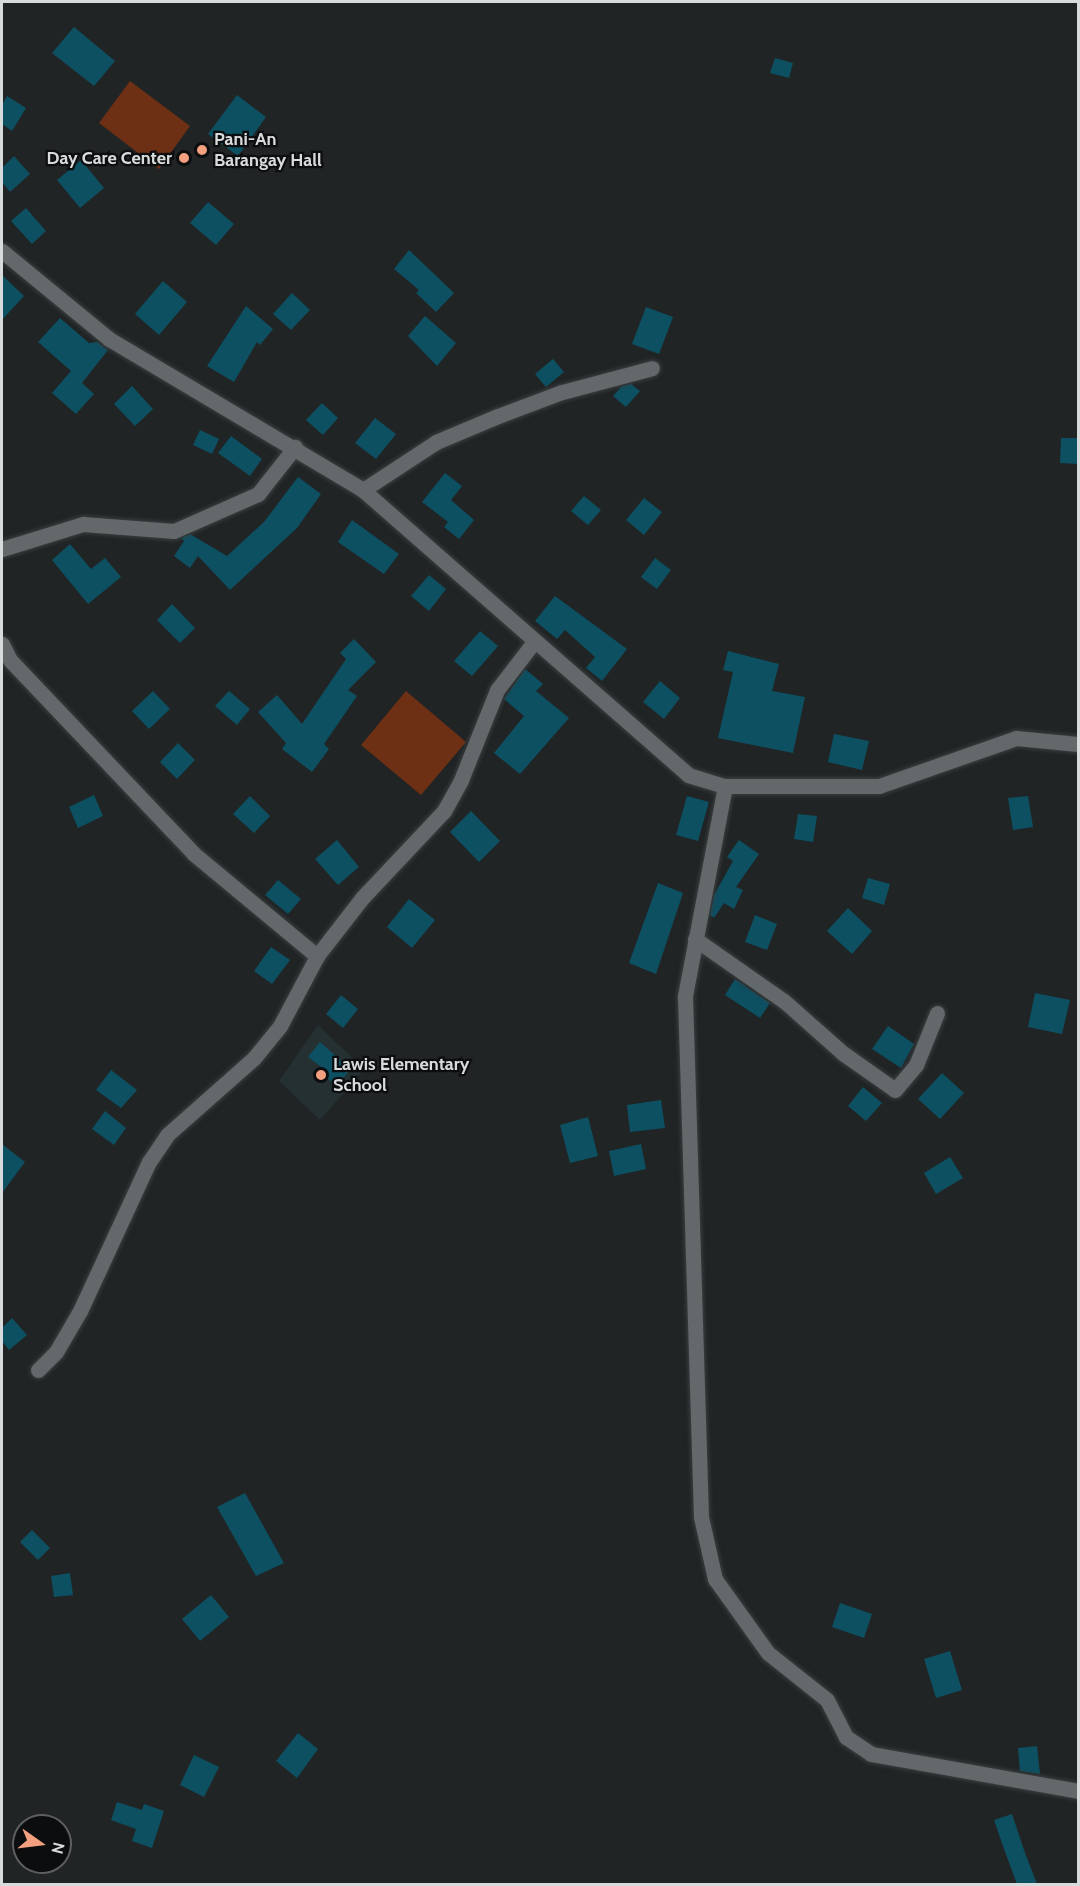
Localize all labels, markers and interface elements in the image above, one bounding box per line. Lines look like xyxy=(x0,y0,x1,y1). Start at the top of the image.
place label: Pani-An Barangay Hall xyxy=(214,129,322,172)
marker: Pani-An Barangay Hall xyxy=(195,143,209,157)
place label: Day Care Center xyxy=(47,147,172,169)
marker: Day Care Center xyxy=(177,151,191,165)
place label: Lawis Elementary School xyxy=(333,1054,469,1096)
marker: Lawis Elementary School xyxy=(314,1068,328,1082)
north arrow xyxy=(12,1814,72,1874)
text: N xyxy=(47,1840,69,1856)

